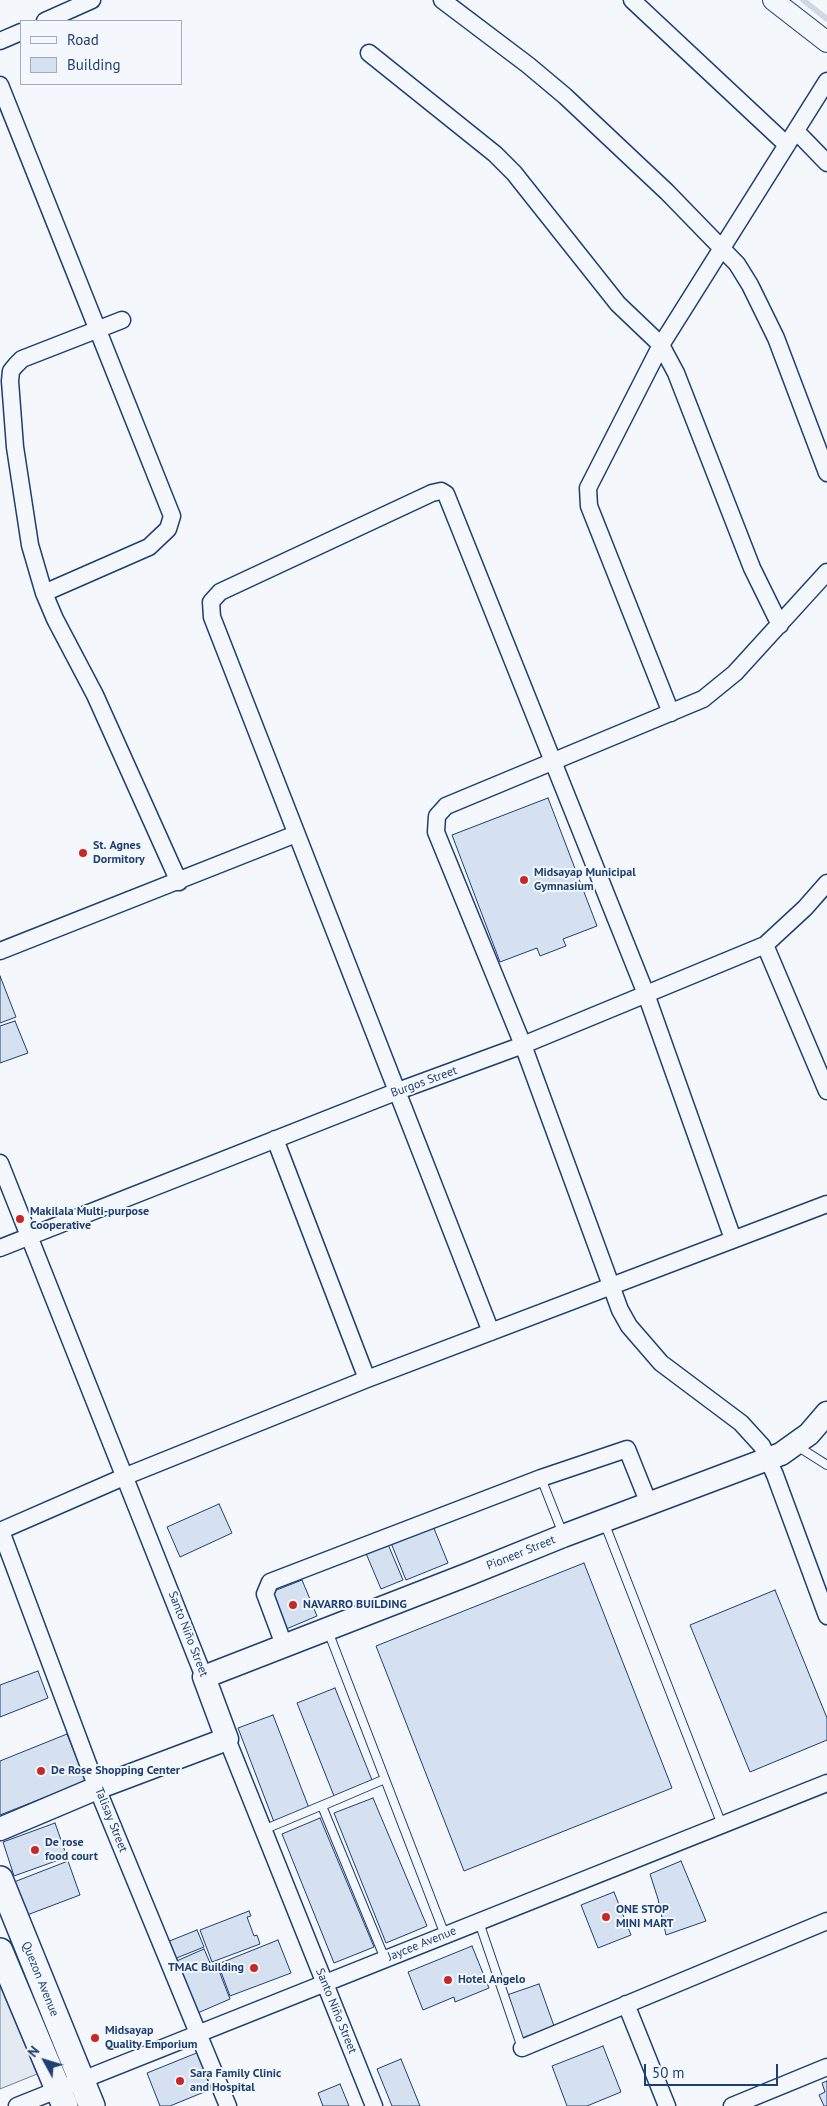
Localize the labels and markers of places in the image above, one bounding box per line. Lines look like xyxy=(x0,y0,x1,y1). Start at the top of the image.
place label: St. Agnes Dormitory xyxy=(93,839,145,867)
marker: St. Agnes Dormitory xyxy=(77,847,89,859)
place label: Midsayap Municipal Gymnasium xyxy=(534,866,636,894)
marker: Midsayap Municipal Gymnasium xyxy=(518,874,530,886)
place label: Makilala Multi-purpose Cooperative xyxy=(30,1205,149,1233)
marker: Makilala Multi-purpose Cooperative xyxy=(14,1213,26,1225)
place label: NAVARRO BUILDING xyxy=(303,1598,407,1612)
marker: NAVARRO BUILDING xyxy=(287,1599,299,1611)
place label: De Rose Shopping Center xyxy=(51,1764,180,1778)
marker: De Rose Shopping Center xyxy=(35,1765,47,1777)
place label: De rose food court xyxy=(45,1836,98,1864)
marker: De rose food court xyxy=(29,1844,41,1856)
place label: ONE STOP MINI MART xyxy=(616,1903,674,1931)
marker: ONE STOP MINI MART xyxy=(600,1911,612,1923)
place label: TMAC Building xyxy=(168,1961,244,1975)
marker: TMAC Building xyxy=(248,1962,260,1974)
place label: Hotel Angelo xyxy=(458,1973,525,1987)
marker: Hotel Angelo xyxy=(442,1974,454,1986)
place label: Midsayap Quality Emporium xyxy=(105,2024,197,2052)
marker: Midsayap Quality Emporium xyxy=(89,2032,101,2044)
place label: Sara Family Clinic and Hospital xyxy=(190,2067,281,2095)
marker: Sara Family Clinic and Hospital xyxy=(174,2075,186,2087)

